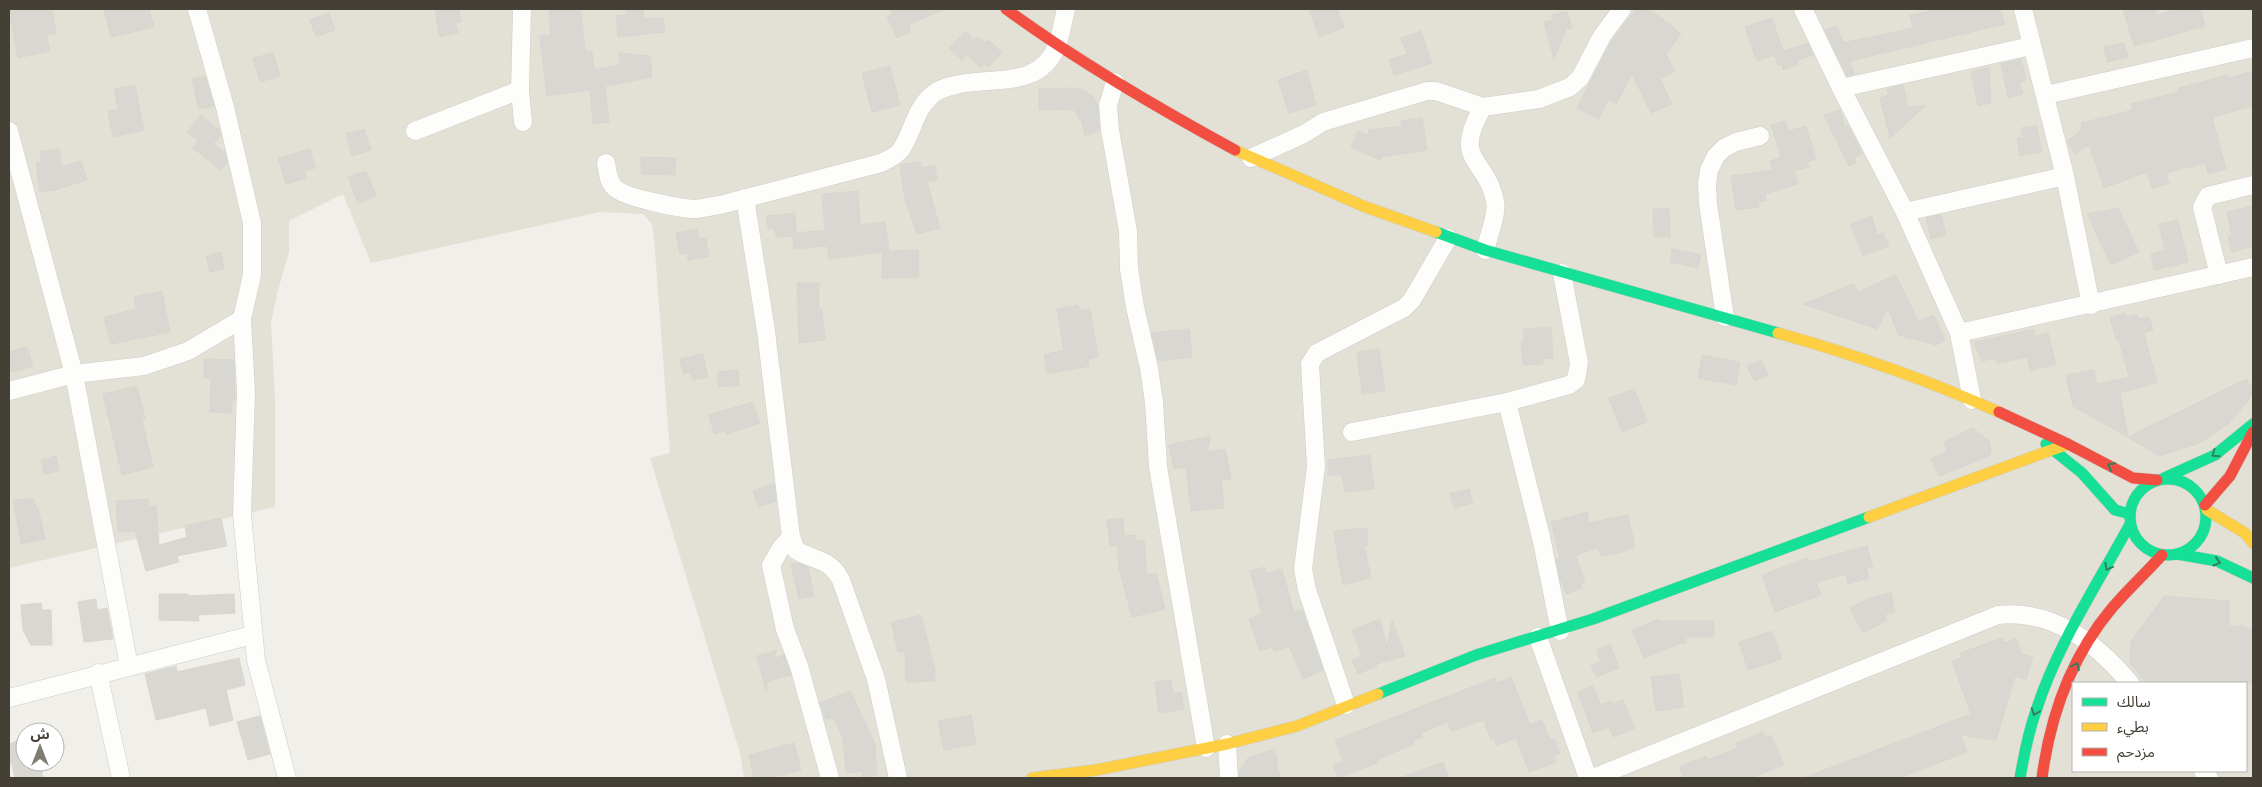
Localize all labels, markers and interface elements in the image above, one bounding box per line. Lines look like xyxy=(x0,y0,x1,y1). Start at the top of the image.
one-way arrow xyxy=(2211,448,2221,457)
one-way arrow xyxy=(2108,462,2117,472)
one-way arrow xyxy=(2212,556,2220,566)
one-way arrow xyxy=(2104,562,2114,571)
one-way arrow xyxy=(2070,662,2080,671)
legend xyxy=(2072,682,2247,772)
text: سالك xyxy=(2117,692,2151,711)
one-way arrow xyxy=(2031,707,2041,716)
text: بطيء xyxy=(2117,717,2149,738)
north arrow xyxy=(15,722,65,772)
text: ش xyxy=(30,725,50,743)
text: مزدحم xyxy=(2117,742,2155,763)

